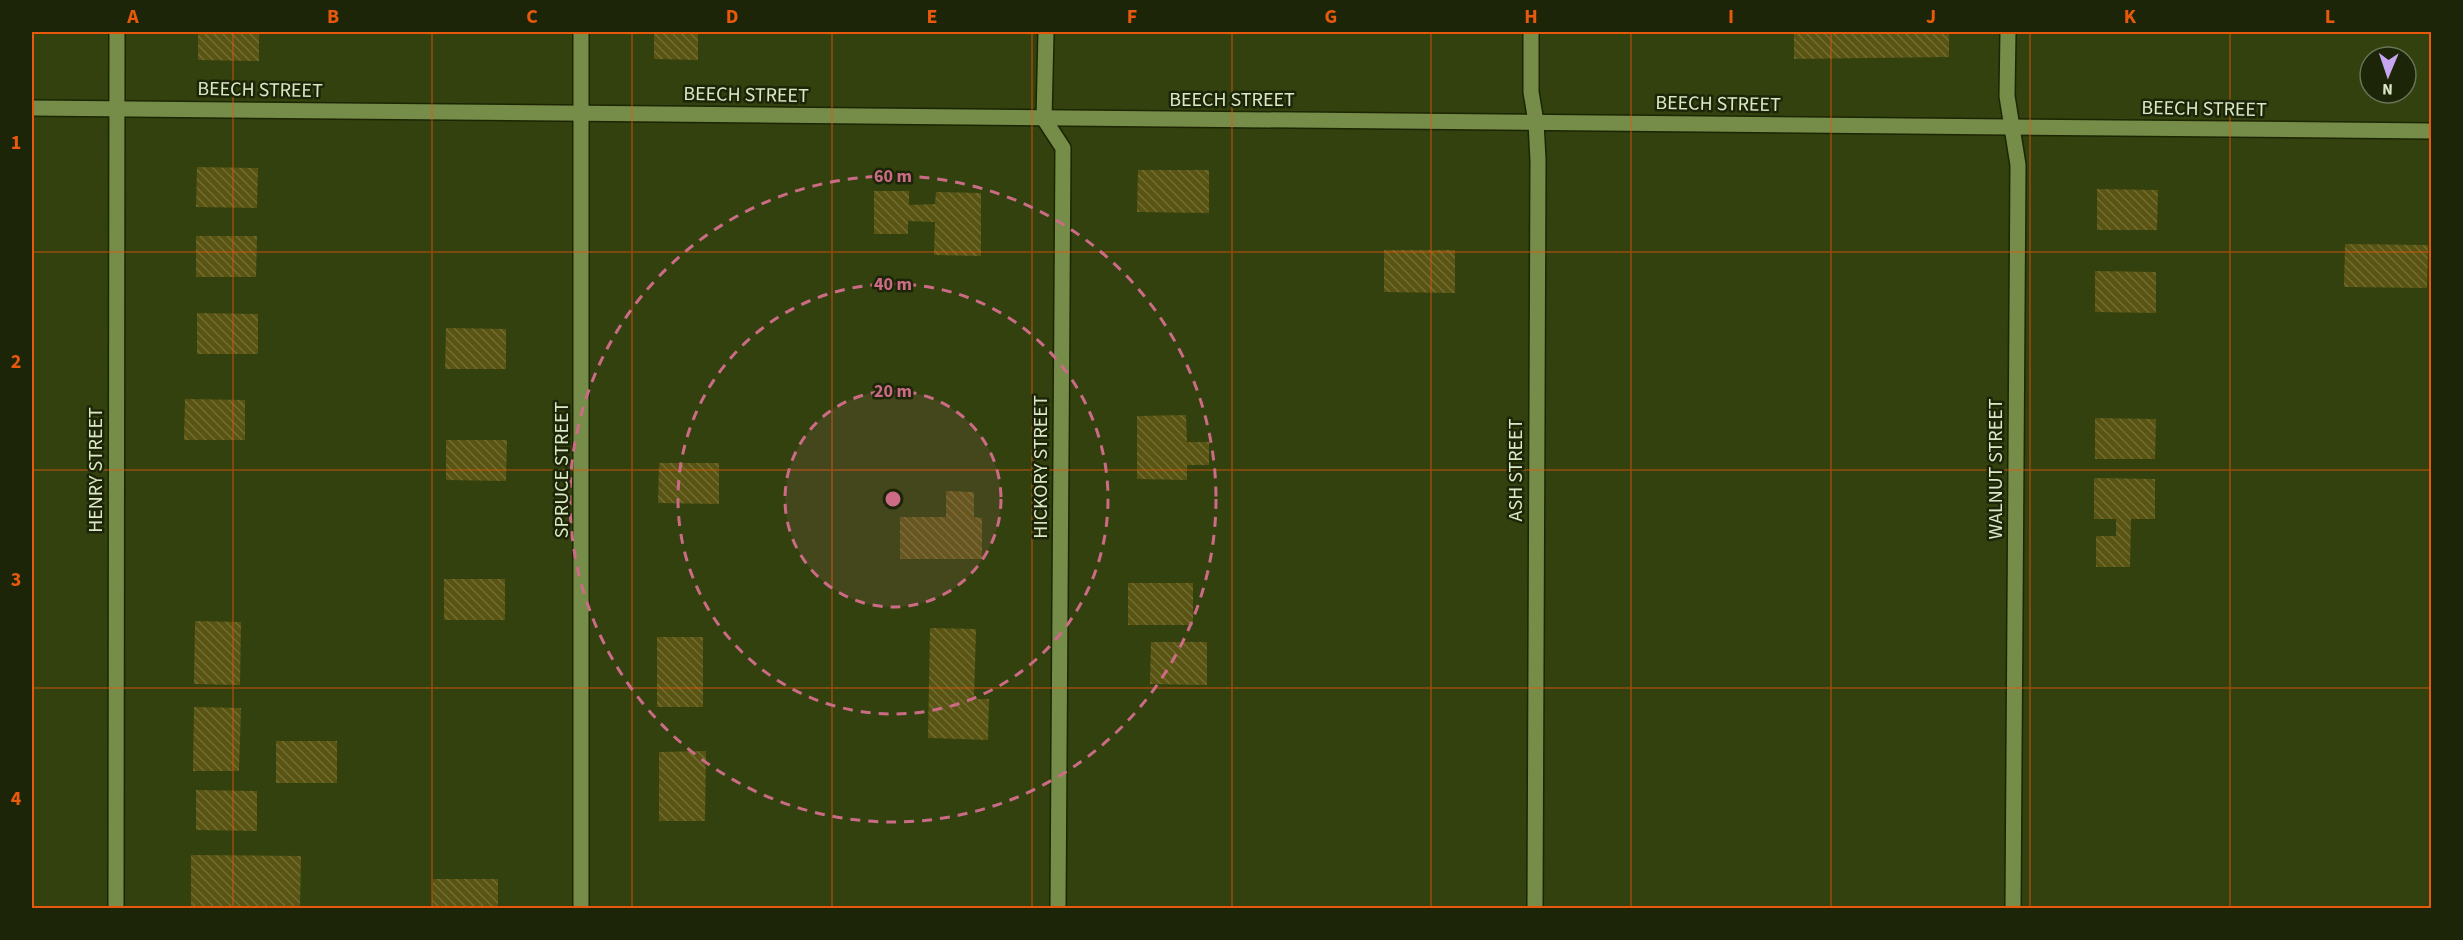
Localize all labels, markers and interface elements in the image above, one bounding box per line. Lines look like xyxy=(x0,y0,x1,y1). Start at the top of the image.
text: A xyxy=(126,3,139,31)
text: B xyxy=(327,3,339,31)
text: C xyxy=(526,3,538,31)
text: D xyxy=(726,3,738,31)
text: E xyxy=(927,3,937,31)
text: F xyxy=(1127,3,1137,31)
text: G xyxy=(1325,3,1337,31)
text: H xyxy=(1524,3,1538,31)
text: I xyxy=(1728,3,1734,31)
text: J xyxy=(1926,3,1936,31)
text: K xyxy=(2124,3,2137,31)
text: L xyxy=(2325,3,2335,31)
north arrow xyxy=(2358,45,2418,105)
street label: BEECH STREET xyxy=(197,75,323,105)
text: N xyxy=(2382,78,2393,100)
street label: BEECH STREET xyxy=(683,80,809,110)
street label: BEECH STREET xyxy=(1169,86,1295,114)
street label: BEECH STREET xyxy=(1655,89,1781,119)
street label: BEECH STREET xyxy=(2141,94,2267,124)
text: 1 xyxy=(11,129,21,157)
text: 60 m xyxy=(874,164,912,189)
text: 40 m xyxy=(874,272,912,297)
text: 2 xyxy=(11,348,21,376)
text: 20 m xyxy=(874,379,912,404)
street label: HICKORY STREET xyxy=(1027,395,1055,539)
street label: WALNUT STREET xyxy=(1982,398,2010,540)
street label: SPRUCE STREET xyxy=(548,402,576,538)
street label: HENRY STREET xyxy=(82,407,110,533)
street label: ASH STREET xyxy=(1502,418,1530,521)
centre of rings xyxy=(883,489,903,509)
text: 3 xyxy=(11,566,21,594)
text: 4 xyxy=(11,785,22,813)

